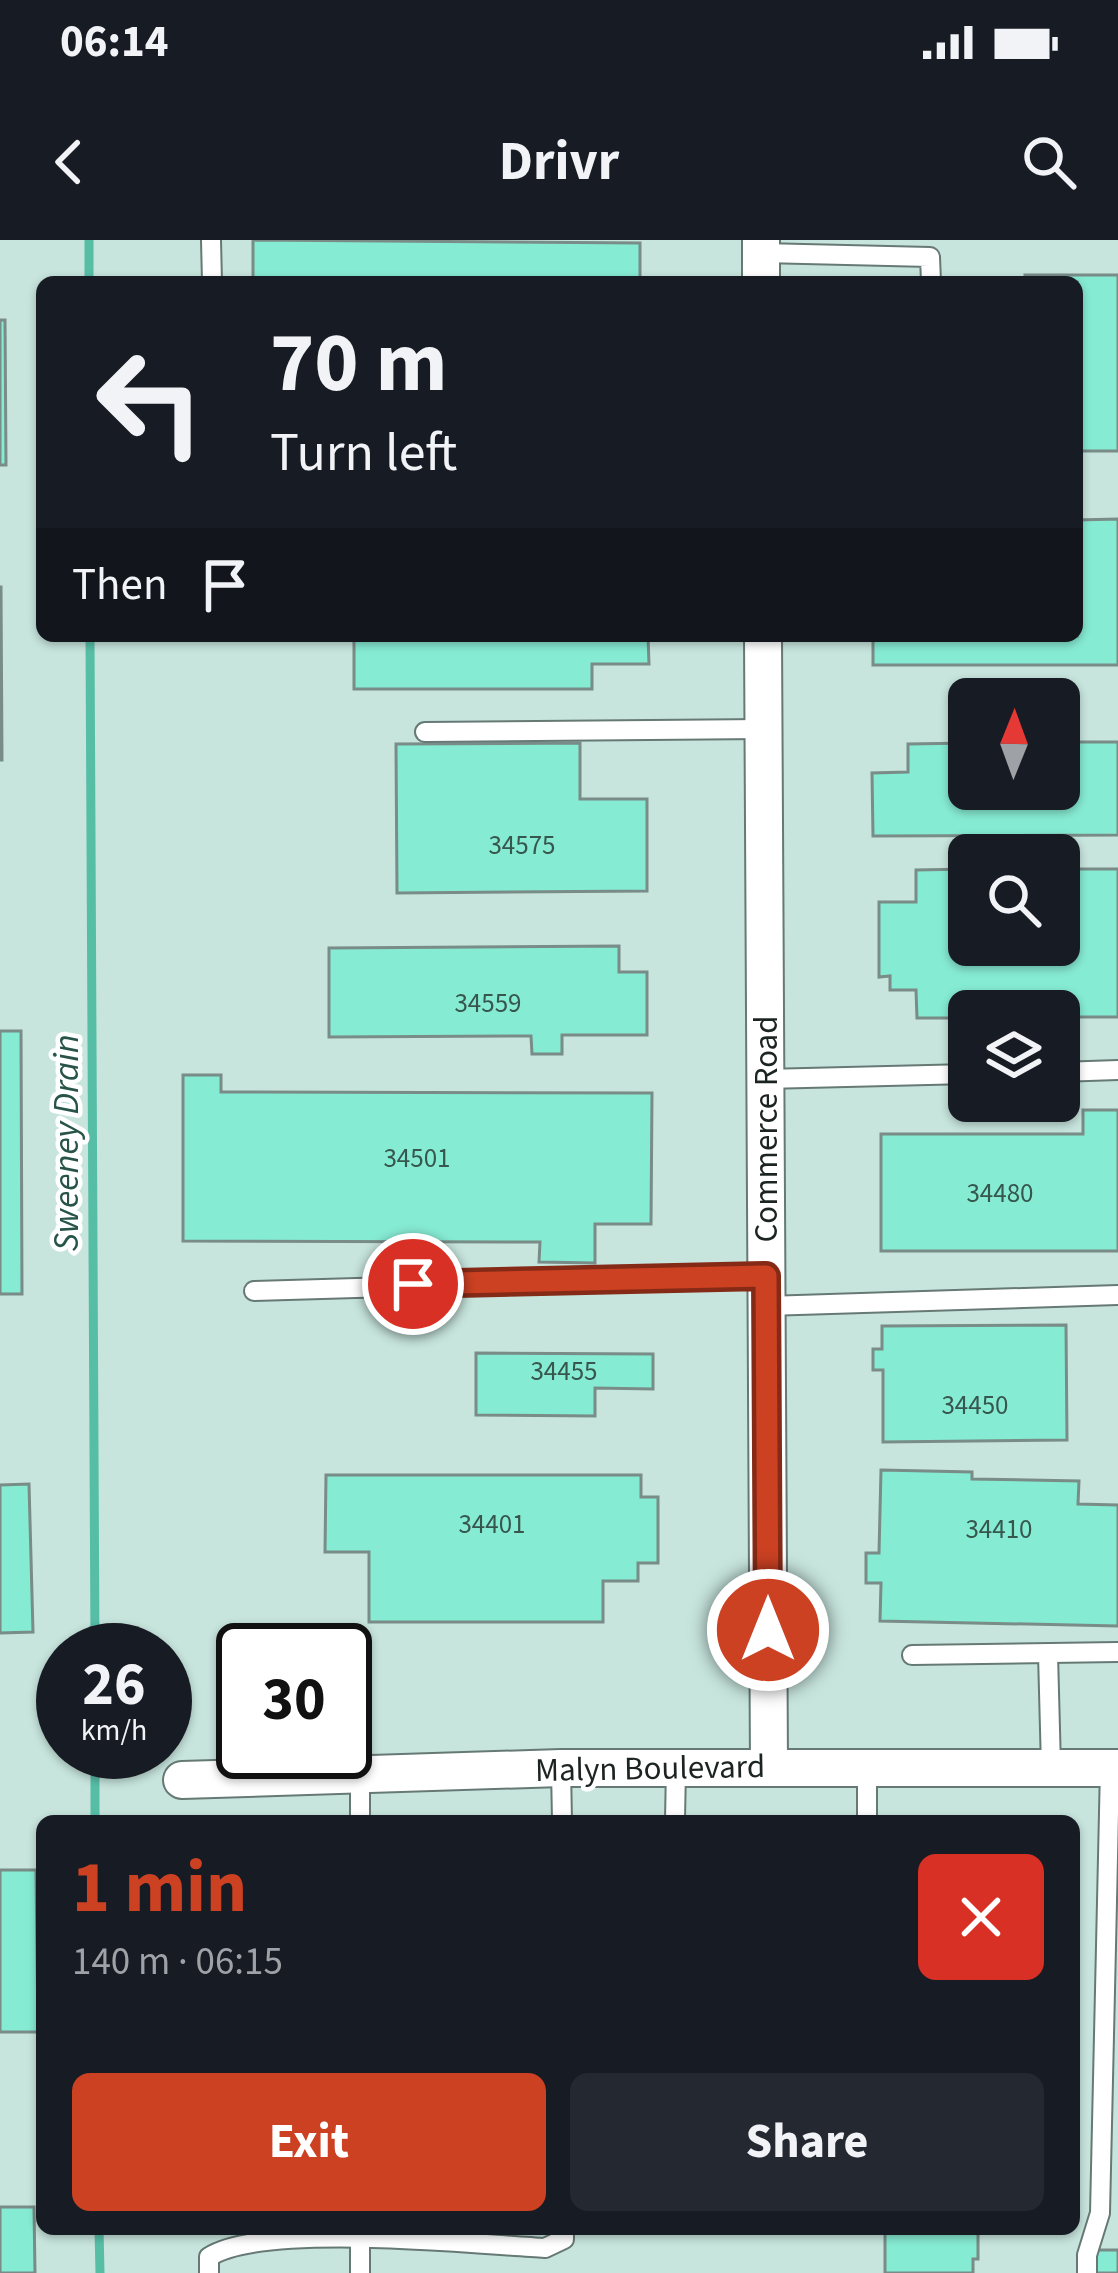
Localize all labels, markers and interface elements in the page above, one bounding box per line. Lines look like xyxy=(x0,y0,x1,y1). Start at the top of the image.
text: 06:14 xyxy=(60,10,169,74)
text: Drivr xyxy=(499,124,619,201)
icon: back xyxy=(36,129,102,195)
icon: search xyxy=(1016,129,1082,195)
text: 70 m xyxy=(270,304,448,424)
icon: left xyxy=(72,324,228,480)
text: Turn left xyxy=(270,415,457,492)
icon: arrive xyxy=(192,552,258,618)
text: Then xyxy=(72,553,168,617)
north arrow xyxy=(948,678,1080,810)
map controls xyxy=(948,678,1080,1122)
house number: 34575 xyxy=(488,826,556,865)
button: search xyxy=(948,834,1080,966)
house number: 34559 xyxy=(454,984,522,1023)
button: layers xyxy=(948,990,1080,1122)
street label: Commerce Road xyxy=(743,1015,790,1243)
water label: Sweeney Drain xyxy=(41,1034,92,1252)
house number: 34501 xyxy=(383,1139,451,1178)
house number: 34480 xyxy=(966,1174,1034,1213)
pin xyxy=(362,1233,464,1335)
icon: arrive xyxy=(380,1251,446,1317)
house number: 34455 xyxy=(530,1352,598,1391)
house number: 34450 xyxy=(941,1386,1009,1425)
house number: 34401 xyxy=(458,1505,526,1544)
house number: 34410 xyxy=(965,1510,1033,1549)
position arrow xyxy=(705,1567,831,1693)
speed limit sign: 30 xyxy=(216,1623,372,1779)
text: 26 xyxy=(82,1643,146,1728)
text: km/h xyxy=(81,1709,147,1752)
street label: Malyn Boulevard xyxy=(535,1743,765,1794)
text: 1 min xyxy=(72,1837,247,1940)
button: close xyxy=(918,1854,1044,1980)
text: 140 m · 06:15 xyxy=(72,1934,283,1990)
button: Exit xyxy=(72,2073,546,2211)
button: Share xyxy=(570,2073,1044,2211)

